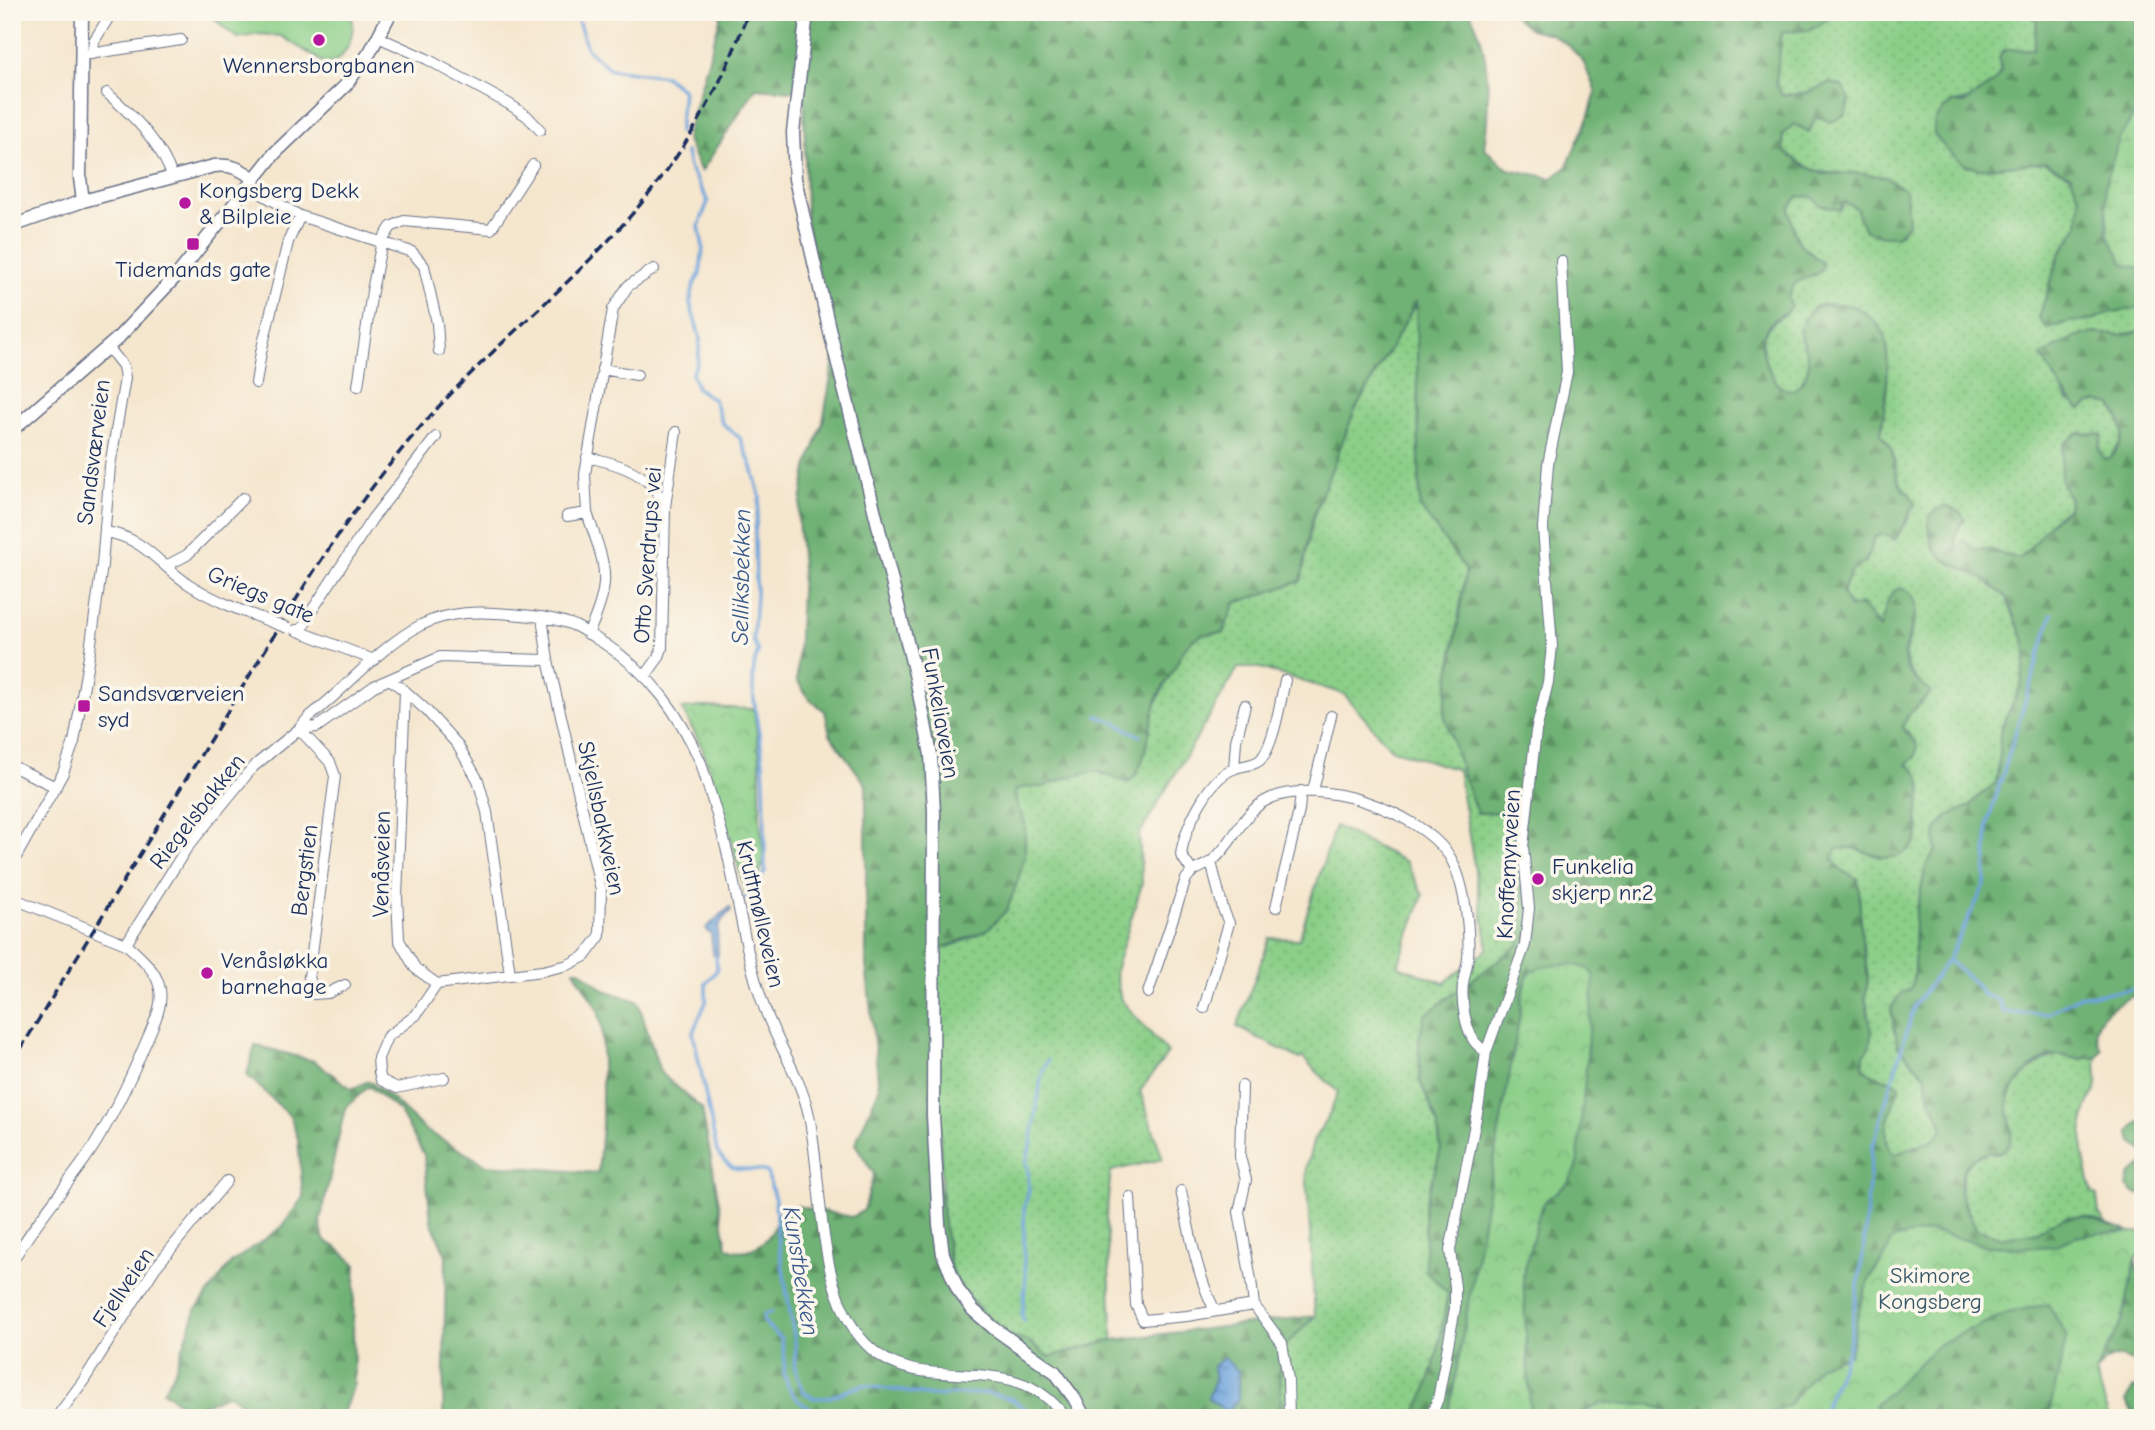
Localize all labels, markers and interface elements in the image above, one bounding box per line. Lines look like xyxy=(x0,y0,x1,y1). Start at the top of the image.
marker: Wennersborgbanen xyxy=(311,32,327,48)
place label: Wennersborgbanen xyxy=(223,52,415,79)
place label: Kongsberg Dekk & Bilpleie xyxy=(199,177,359,230)
marker: Kongsberg Dekk & Bilpleie xyxy=(177,195,193,211)
marker: Tidemands gate xyxy=(185,236,201,252)
place label: Tidemands gate xyxy=(115,256,271,283)
street label: Sandsværveien xyxy=(71,378,116,526)
street label: Otto Sverdrups vei xyxy=(628,466,667,644)
water label: Selliksbekken xyxy=(726,509,756,645)
street label: Griegs gate xyxy=(203,560,318,629)
street label: Funkeliaveien xyxy=(916,646,965,781)
place label: Sandsværveien syd xyxy=(98,680,244,733)
marker: Sandsværveien syd xyxy=(76,698,92,714)
street label: Skjellsbakkveien xyxy=(572,739,631,898)
street label: Riegelsbakken xyxy=(144,748,251,874)
street label: Knoffemyrveien xyxy=(1491,788,1526,940)
street label: Venåsveien xyxy=(367,810,396,918)
street label: Bergstien xyxy=(285,823,324,917)
street label: Kruttmølleveien xyxy=(731,838,791,990)
place label: Funkelia skjerp nr.2 xyxy=(1552,853,1654,906)
marker: Funkelia skjerp nr.2 xyxy=(1530,871,1546,887)
place label: Venåsløkka barnehage xyxy=(221,947,328,1000)
marker: Venåsløkka barnehage xyxy=(199,965,215,981)
water label: Kunstbekken xyxy=(777,1204,825,1338)
street label: Fjellveien xyxy=(87,1242,160,1332)
park label: Skimore Kongsberg xyxy=(1878,1262,1982,1315)

